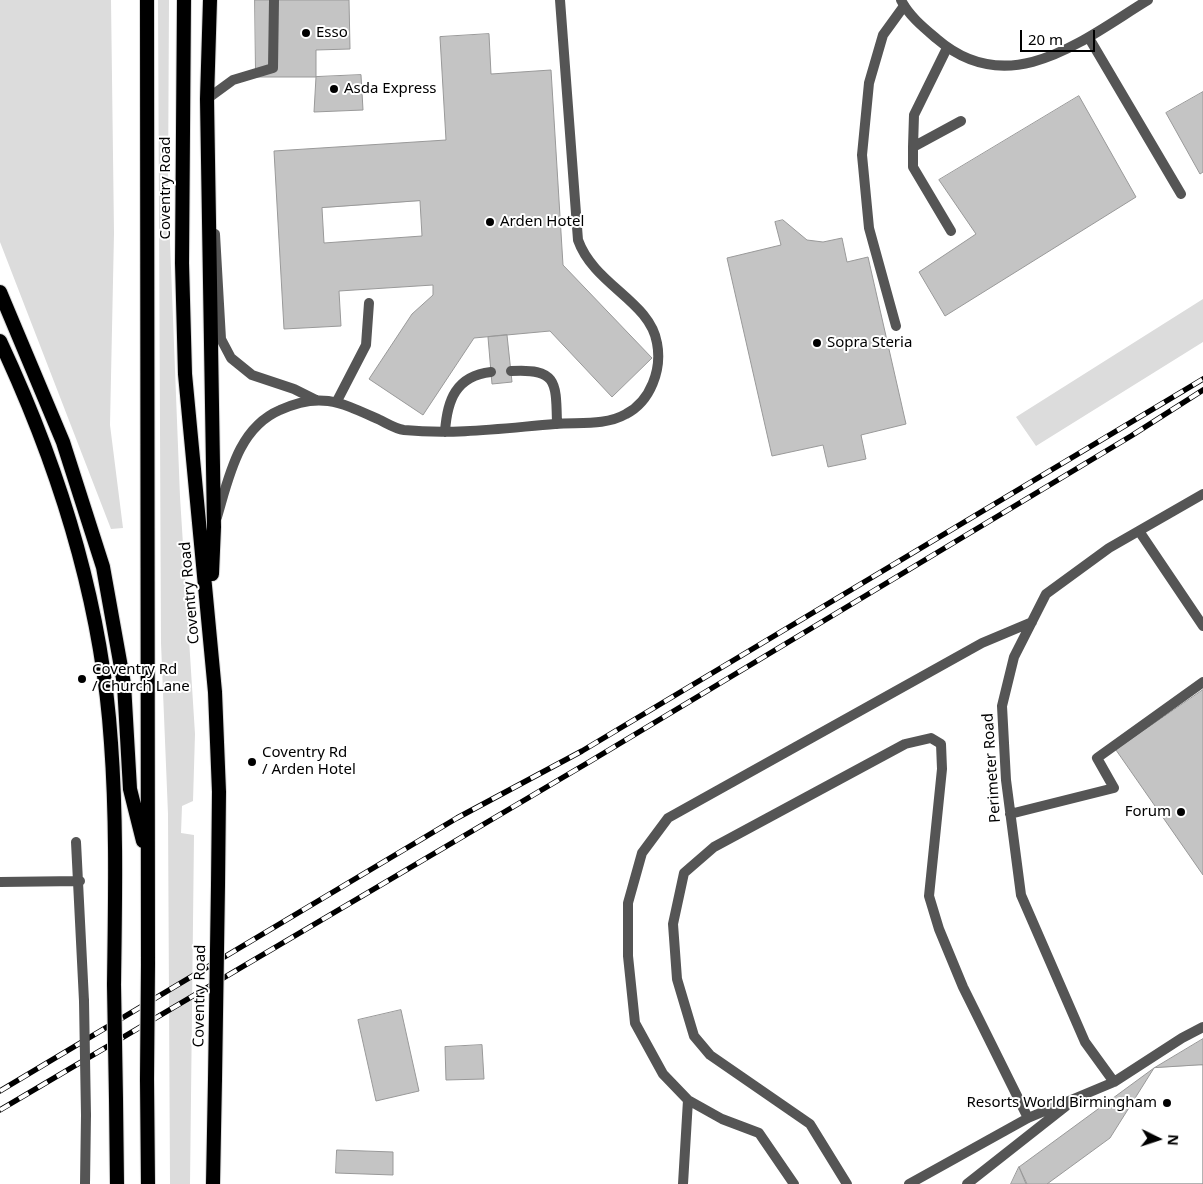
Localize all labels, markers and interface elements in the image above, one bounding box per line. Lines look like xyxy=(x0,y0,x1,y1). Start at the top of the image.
scale bar xyxy=(1023,20,1098,52)
place label: Esso xyxy=(316,24,348,42)
marker: Esso xyxy=(300,27,312,39)
text: 20 m xyxy=(1028,29,1063,49)
place label: Asda Express xyxy=(344,80,437,98)
marker: Asda Express xyxy=(328,83,340,95)
street label: Coventry Road xyxy=(157,137,175,239)
place label: Arden Hotel xyxy=(500,213,584,231)
marker: Arden Hotel xyxy=(484,216,496,228)
place label: Sopra Steria xyxy=(827,334,912,352)
marker: Sopra Steria xyxy=(811,337,823,349)
street label: Coventry Road xyxy=(177,541,203,645)
place label: Coventry Rd / Church Lane xyxy=(92,661,190,696)
marker: Coventry Rd / Church Lane xyxy=(76,673,88,685)
street label: Perimeter Road xyxy=(979,712,1005,824)
place label: Coventry Rd / Arden Hotel xyxy=(262,744,356,779)
marker: Coventry Rd / Arden Hotel xyxy=(246,756,258,768)
place label: Forum xyxy=(1125,803,1171,821)
marker: Forum xyxy=(1175,806,1187,818)
street label: Coventry Road xyxy=(190,944,210,1048)
place label: Resorts World Birmingham xyxy=(966,1094,1157,1112)
marker: Resorts World Birmingham xyxy=(1161,1097,1173,1109)
north arrow xyxy=(1133,1114,1183,1164)
text: N xyxy=(1164,1134,1183,1146)

